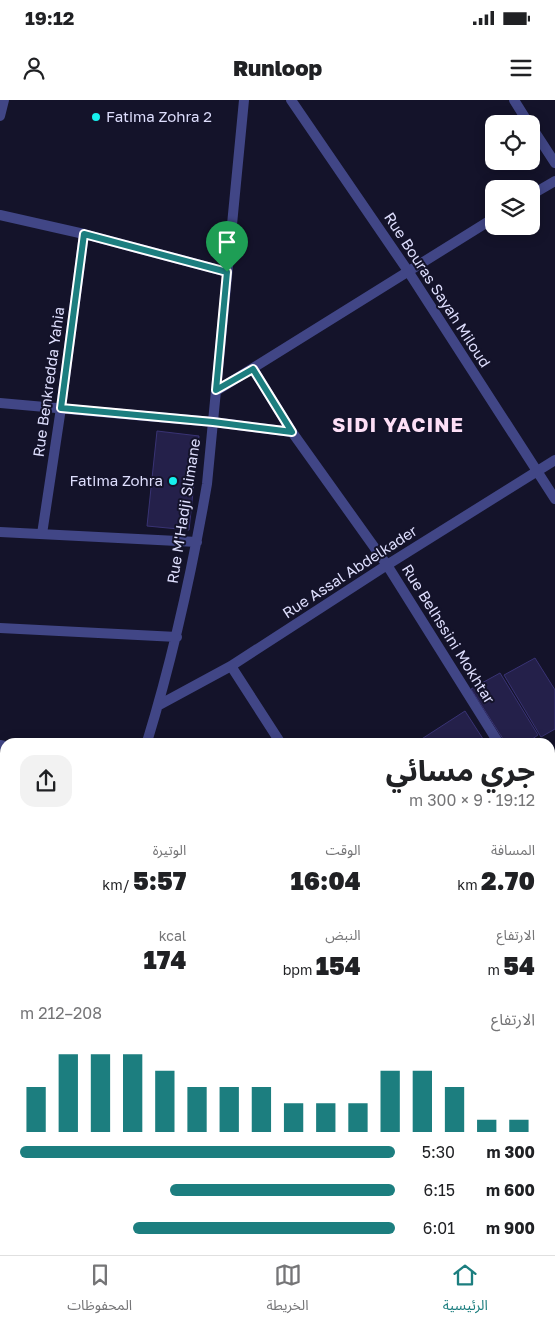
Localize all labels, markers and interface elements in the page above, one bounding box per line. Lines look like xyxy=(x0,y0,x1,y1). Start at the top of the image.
text: 19:12 xyxy=(25,6,74,29)
icon: person xyxy=(20,54,48,82)
text: Runloop xyxy=(233,54,322,81)
icon: menu xyxy=(507,54,535,82)
place label: Fatima Zohra 2 xyxy=(106,107,212,125)
marker: Fatima Zohra 2 xyxy=(90,111,102,123)
map controls xyxy=(485,115,540,235)
button: locate xyxy=(485,115,540,170)
button: layers xyxy=(485,180,540,235)
street label: Rue Bouras Sayah Miloud xyxy=(381,208,495,370)
pin xyxy=(206,221,248,272)
icon: arrive xyxy=(213,228,241,256)
street label: Rue Benkredda Yahia xyxy=(29,306,67,458)
district label: SIDI YACINE xyxy=(332,412,464,436)
street label: Rue M'Hadji Slimane xyxy=(163,437,203,585)
place label: Fatima Zohra xyxy=(69,471,163,489)
marker: Fatima Zohra xyxy=(167,475,179,487)
street label: Rue Assal Abdelkader xyxy=(279,521,420,621)
street label: Rue Belhssini Mokhtar xyxy=(399,560,499,707)
text: جري مسائي xyxy=(386,754,535,787)
button: share xyxy=(20,755,72,807)
text: 19:12 · 9 × 300 m xyxy=(409,790,535,810)
text: الوتيرة xyxy=(153,841,186,858)
text: الوقت xyxy=(326,841,361,858)
text: المسافة xyxy=(491,841,535,858)
text: 5:57 xyxy=(133,865,186,896)
text: 16:04 xyxy=(291,865,361,896)
text: 2.70 xyxy=(481,865,535,896)
text: /km xyxy=(102,876,133,893)
text: km xyxy=(457,876,481,893)
text: النبض xyxy=(325,926,361,943)
text: الارتفاع xyxy=(497,926,535,943)
text: kcal xyxy=(159,927,186,944)
text: 174 xyxy=(144,944,186,975)
text: 154 xyxy=(316,950,361,981)
text: 54 xyxy=(503,950,535,981)
text: bpm xyxy=(283,961,316,978)
text: m xyxy=(487,961,503,978)
text: 208–212 m xyxy=(20,1003,102,1023)
text: الارتفاع xyxy=(491,1009,535,1029)
text: 5:30 xyxy=(422,1142,455,1162)
text: 300 m xyxy=(486,1142,535,1162)
text: 6:15 xyxy=(423,1180,455,1200)
text: 600 m xyxy=(486,1180,535,1200)
text: 6:01 xyxy=(423,1218,455,1238)
text: 900 m xyxy=(486,1218,535,1238)
tab: المحفوظات xyxy=(67,1261,132,1320)
tab: الخريطة xyxy=(267,1261,308,1320)
tab: الرئيسية xyxy=(443,1261,488,1320)

